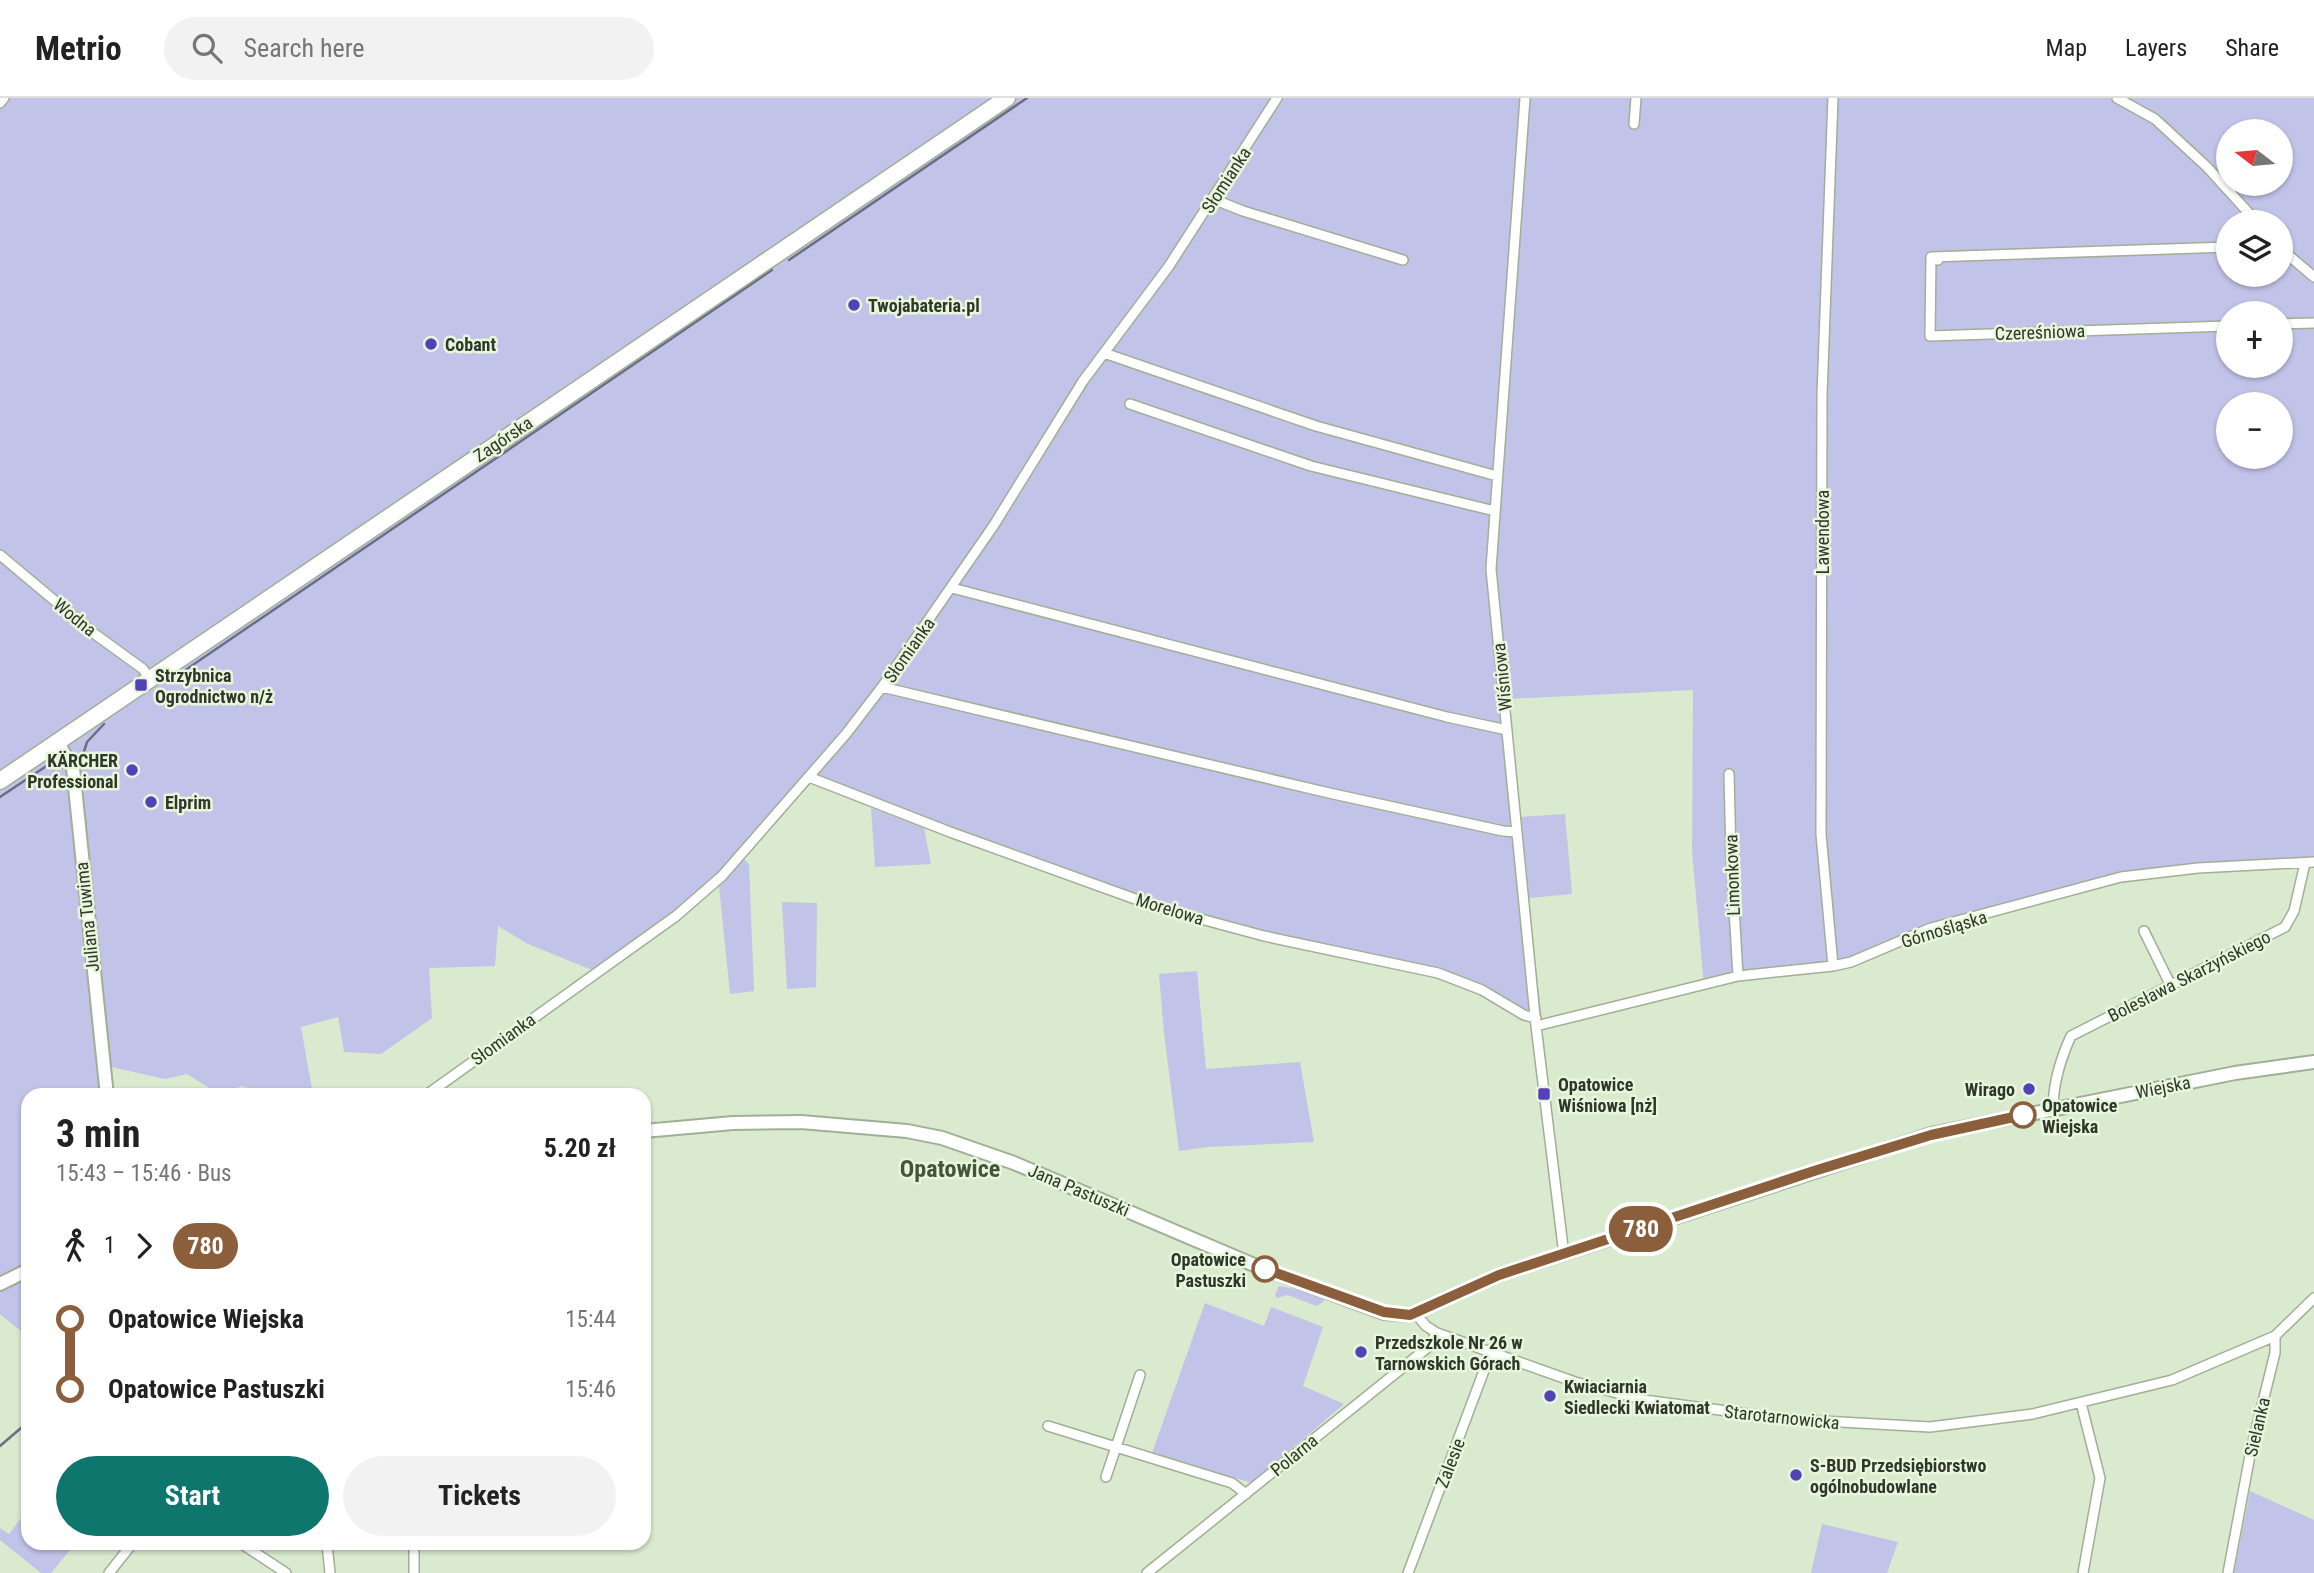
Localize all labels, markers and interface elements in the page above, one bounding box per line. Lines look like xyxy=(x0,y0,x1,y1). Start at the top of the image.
search box xyxy=(164,17,654,80)
text: Metrio xyxy=(35,29,122,68)
icon: search xyxy=(188,29,226,67)
text: Search here xyxy=(244,33,365,63)
text: Map xyxy=(2046,34,2087,62)
text: Layers xyxy=(2125,34,2187,62)
text: Share xyxy=(2225,34,2279,62)
north arrow xyxy=(2216,119,2292,196)
map controls xyxy=(2216,119,2293,469)
street label: Słomianka xyxy=(1197,143,1255,217)
button: layers xyxy=(2216,210,2293,287)
place label: Twojabateria.pl xyxy=(868,295,980,316)
marker: Twojabateria.pl xyxy=(846,297,862,313)
button: + xyxy=(2216,301,2293,378)
street label: Czereśniowa xyxy=(1994,320,2086,344)
place label: Cobant xyxy=(445,334,496,355)
marker: Cobant xyxy=(423,336,439,352)
button: − xyxy=(2216,392,2293,469)
street label: Zagórska xyxy=(470,412,536,466)
street label: Lawendowa xyxy=(1812,490,1833,574)
street label: Wodna xyxy=(49,594,101,640)
street label: Słomianka xyxy=(879,613,939,687)
street label: Wiśniowa xyxy=(1488,642,1516,712)
place label: Strzybnica Ogrodnictwo n/ż xyxy=(155,665,273,707)
marker: Strzybnica Ogrodnictwo n/ż xyxy=(133,677,149,693)
place label: KÄRCHER Professional xyxy=(27,750,118,792)
marker: KÄRCHER Professional xyxy=(124,762,140,778)
place label: Elprim xyxy=(165,792,211,813)
marker: Elprim xyxy=(143,794,159,810)
street label: Limonkowa xyxy=(1720,834,1744,916)
street label: Juliana Tuwima xyxy=(71,861,103,973)
street label: Morelowa xyxy=(1134,889,1206,929)
street label: Górnośląska xyxy=(1898,906,1990,952)
street label: Bolesława Skarżyńskiego xyxy=(2104,926,2274,1026)
street label: Słomianka xyxy=(467,1009,539,1069)
street label: Wiejska xyxy=(2134,1071,2192,1103)
place label: Opatowice Wiśniowa [nż] xyxy=(1558,1074,1657,1116)
place label: Wirago xyxy=(1965,1079,2015,1100)
marker: Wirago xyxy=(2021,1081,2037,1097)
marker: Opatowice Wiśniowa [nż] xyxy=(1536,1086,1552,1102)
place label: Opatowice Wiejska xyxy=(2042,1095,2118,1137)
marker: Opatowice Wiejska xyxy=(2010,1102,2036,1128)
text: 3 min xyxy=(56,1112,140,1156)
text: 5.20 zł xyxy=(544,1133,616,1163)
district label: Opatowice xyxy=(900,1155,1000,1183)
street label: Jana Pastuszki xyxy=(1025,1159,1133,1221)
text: 15:43 – 15:46 · Bus xyxy=(56,1160,232,1187)
line badge: 780 xyxy=(1601,1206,1681,1252)
text: 780 xyxy=(1623,1215,1659,1243)
icon: walk xyxy=(56,1227,94,1265)
icon: forward xyxy=(125,1227,163,1265)
text: 1 xyxy=(104,1232,115,1259)
text: 780 xyxy=(187,1232,224,1260)
place label: Opatowice Pastuszki xyxy=(1171,1249,1246,1291)
marker: Opatowice Pastuszki xyxy=(1252,1256,1278,1282)
text: Opatowice Wiejska xyxy=(108,1304,304,1334)
text: 15:44 xyxy=(565,1306,616,1333)
place label: Przedszkole Nr 26 w Tarnowskich Górach xyxy=(1375,1332,1523,1374)
marker: Przedszkole Nr 26 w Tarnowskich Górach xyxy=(1353,1344,1369,1360)
text: Opatowice Pastuszki xyxy=(108,1374,325,1404)
text: 15:46 xyxy=(565,1376,616,1403)
place label: Kwiaciarnia Siedlecki Kwiatomat xyxy=(1564,1376,1710,1418)
marker: Kwiaciarnia Siedlecki Kwiatomat xyxy=(1542,1388,1558,1404)
street label: Sielanka xyxy=(2240,1395,2274,1459)
street label: Starotarnowicka xyxy=(1723,1401,1841,1433)
street label: Polarna xyxy=(1266,1430,1322,1480)
street label: Zalesie xyxy=(1431,1435,1469,1491)
place label: S-BUD Przedsiębiorstwo ogólnobudowlane xyxy=(1810,1455,1986,1497)
button: Start xyxy=(56,1456,329,1536)
button: Tickets xyxy=(343,1456,616,1536)
marker: S-BUD Przedsiębiorstwo ogólnobudowlane xyxy=(1788,1467,1804,1483)

